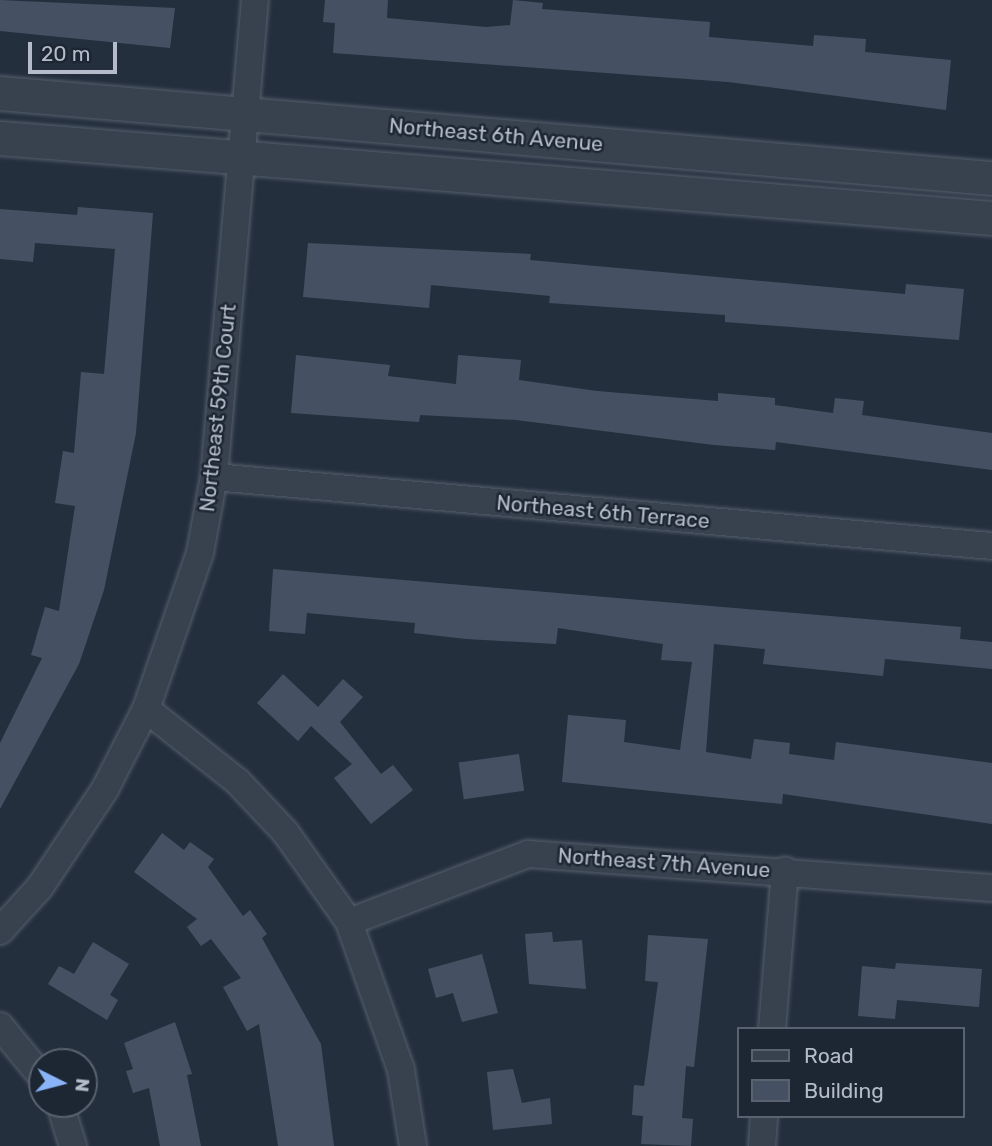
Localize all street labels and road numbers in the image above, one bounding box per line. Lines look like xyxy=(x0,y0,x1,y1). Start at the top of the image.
street label: Northeast 6th Avenue xyxy=(388,113,604,157)
street label: Northeast 59th Court xyxy=(195,303,241,513)
street label: Northeast 6th Terrace xyxy=(495,490,711,534)
street label: Northeast 7th Avenue xyxy=(557,843,771,883)

